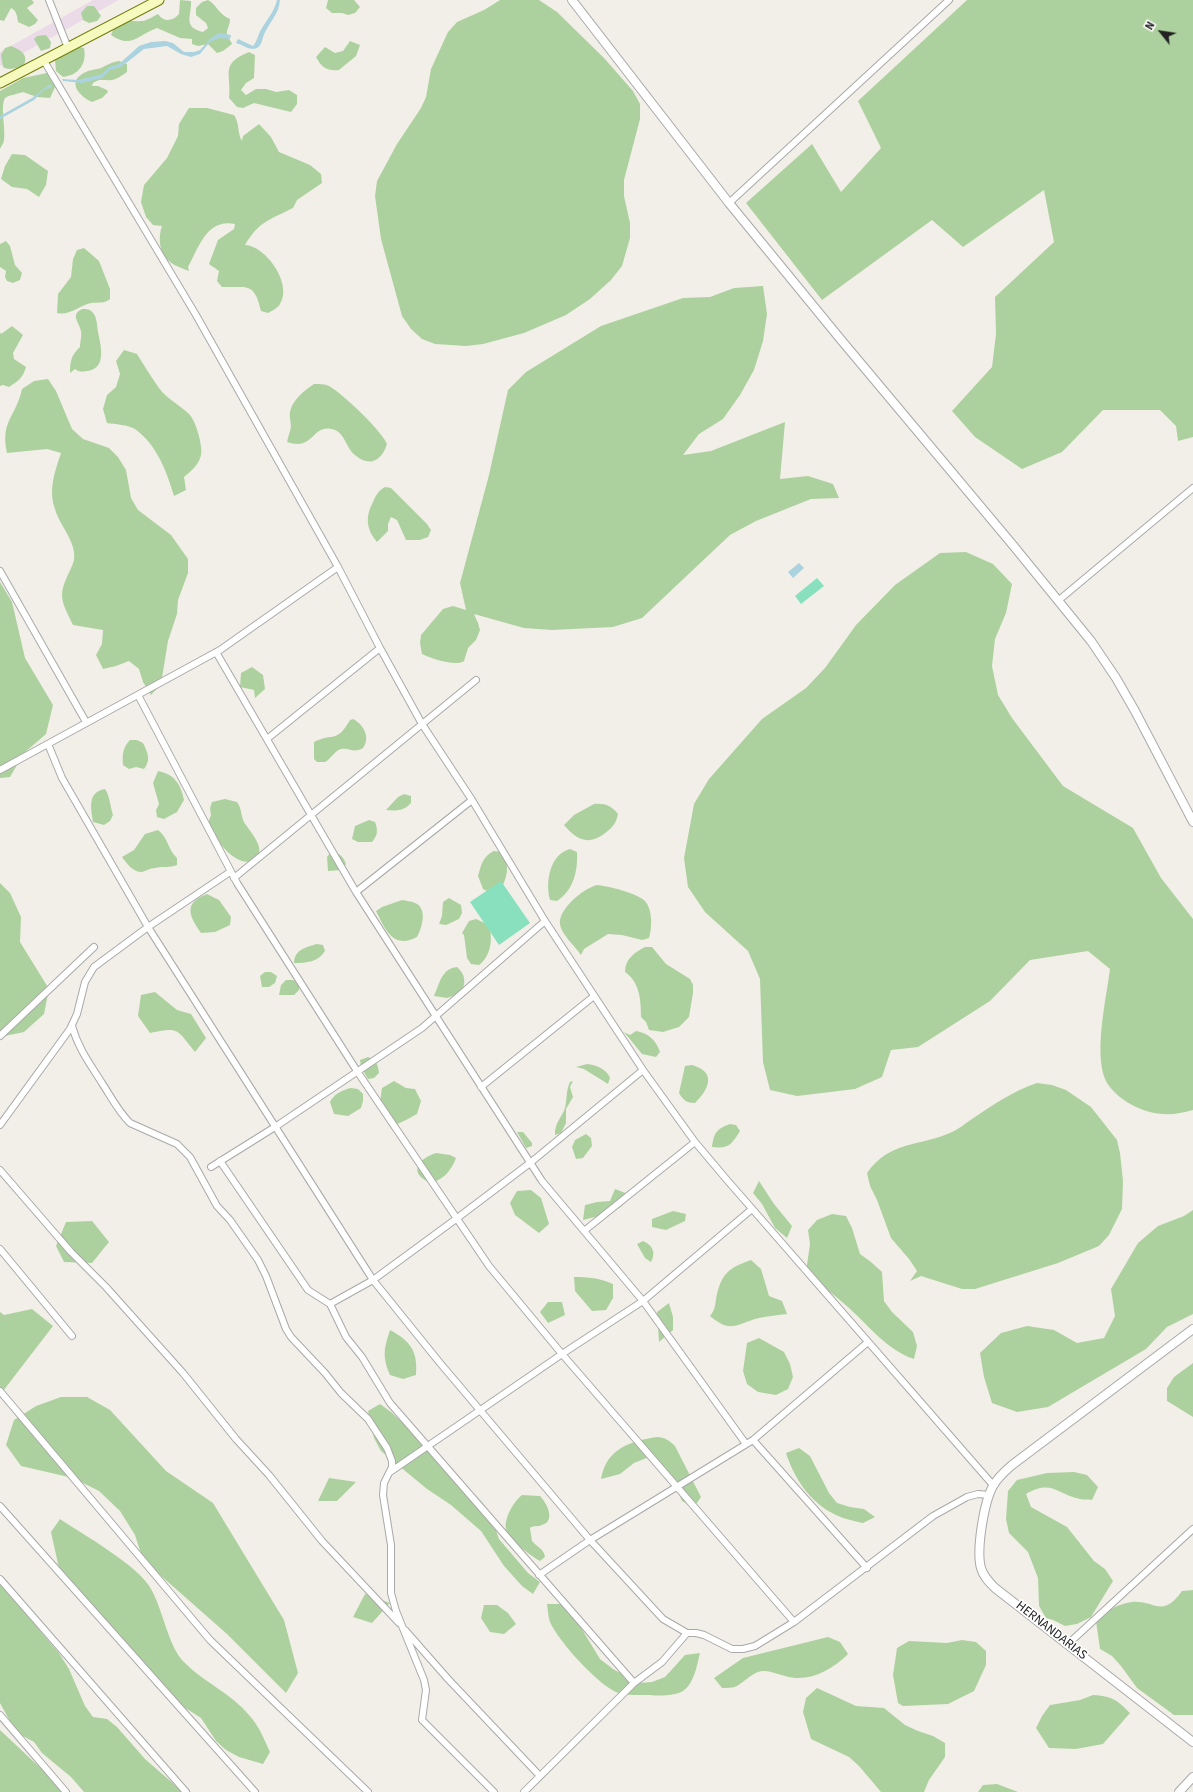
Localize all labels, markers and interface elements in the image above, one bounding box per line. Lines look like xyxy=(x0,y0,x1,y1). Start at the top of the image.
north arrow xyxy=(1141,12,1181,52)
text: N xyxy=(1142,19,1158,33)
street label: HERNANDARIAS xyxy=(1012,1598,1090,1664)

